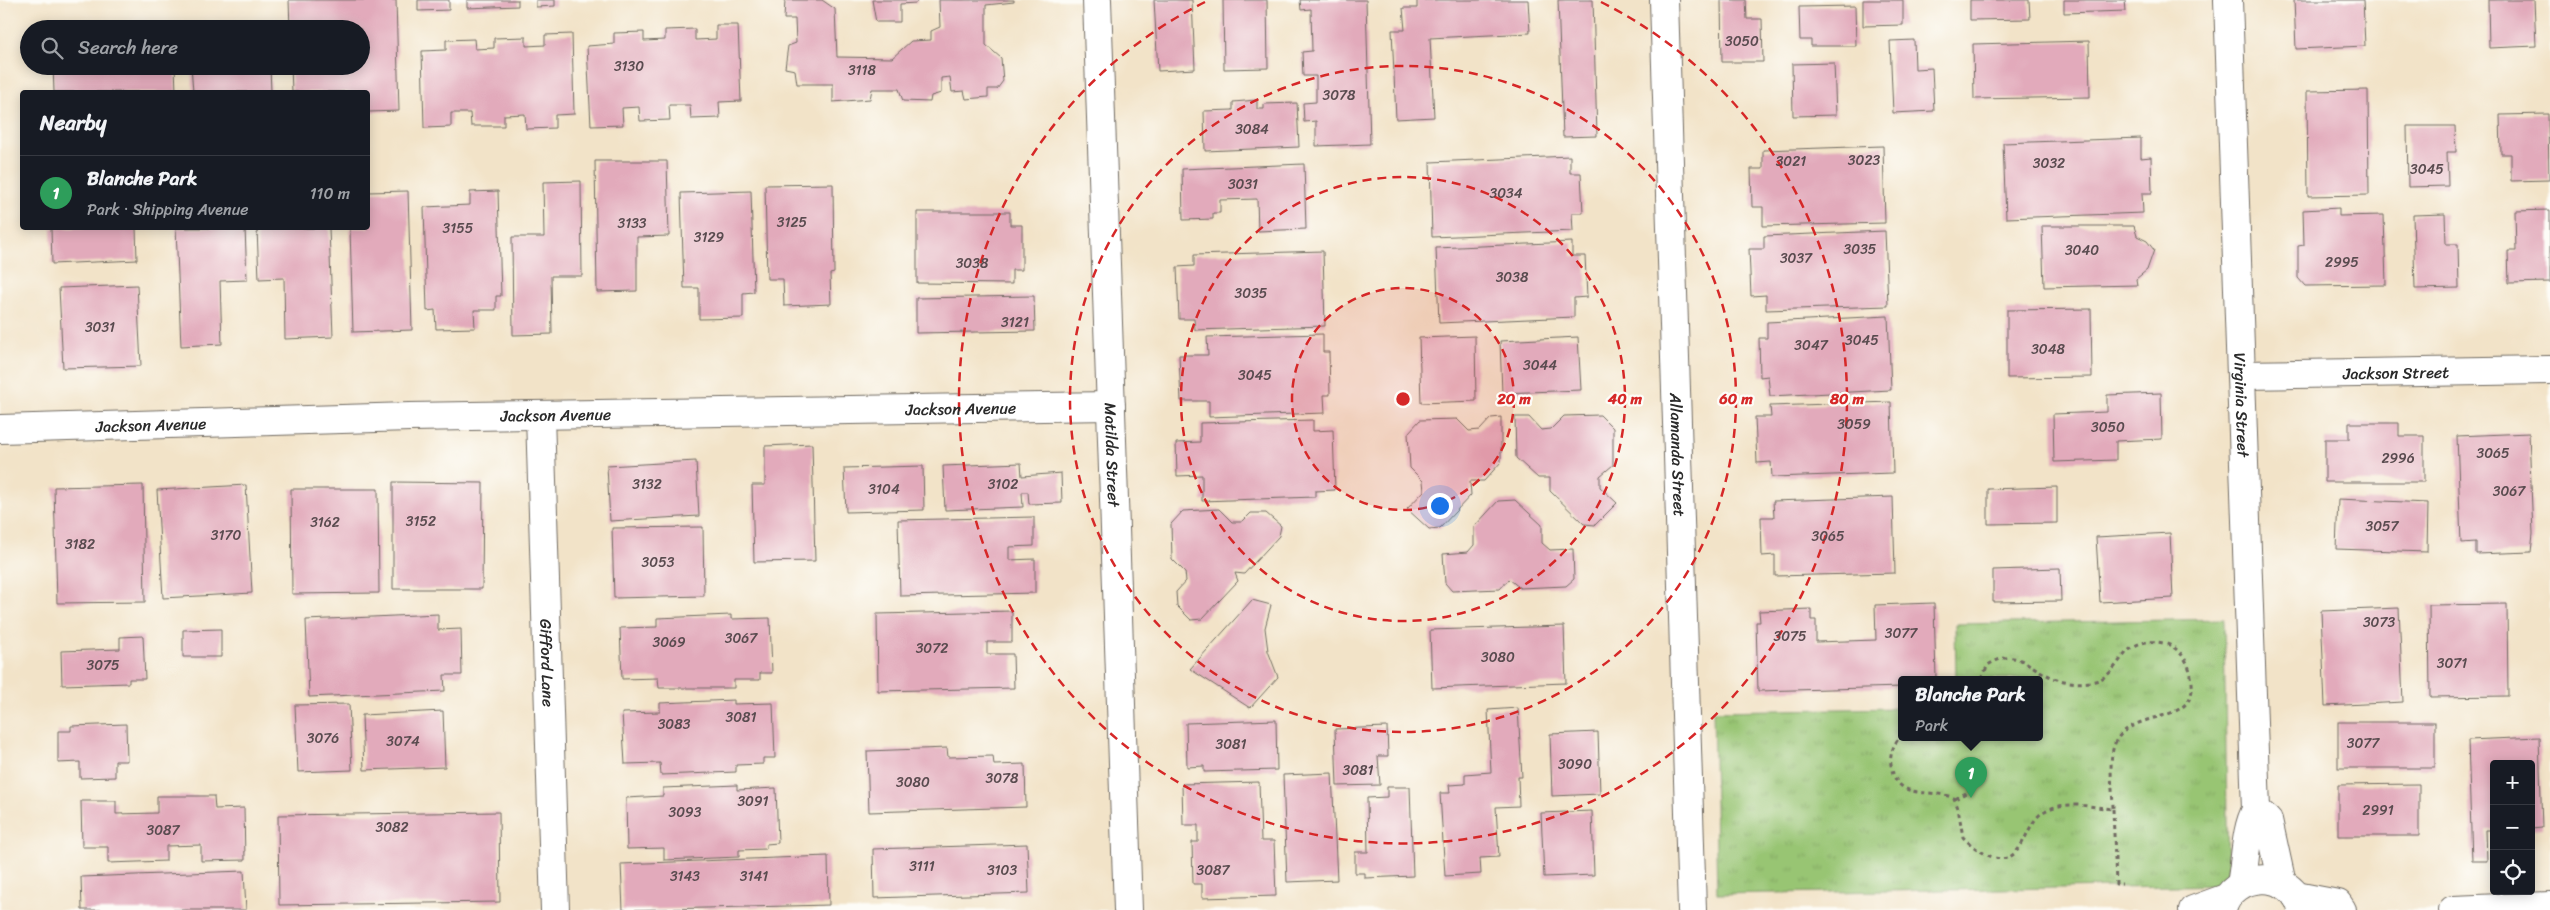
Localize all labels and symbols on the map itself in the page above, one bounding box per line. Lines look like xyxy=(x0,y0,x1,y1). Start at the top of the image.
house number: 3050 xyxy=(1725,29,1759,54)
house number: 3130 xyxy=(614,54,644,79)
house number: 3118 xyxy=(848,58,877,83)
house number: 3078 xyxy=(1323,83,1356,108)
house number: 3084 xyxy=(1235,117,1269,142)
house number: 3023 xyxy=(1848,148,1880,173)
house number: 3021 xyxy=(1776,149,1806,174)
house number: 3032 xyxy=(2033,151,2065,176)
house number: 3045 xyxy=(2410,157,2444,182)
house number: 3031 xyxy=(1228,172,1258,197)
house number: 3034 xyxy=(1490,181,1523,206)
house number: 3125 xyxy=(777,210,808,235)
house number: 3133 xyxy=(617,211,647,236)
house number: 3155 xyxy=(443,216,474,241)
house number: 3129 xyxy=(694,225,725,250)
house number: 3035 xyxy=(1844,237,1877,262)
house number: 3040 xyxy=(2065,238,2099,263)
house number: 3037 xyxy=(1780,246,1813,271)
house number: 2995 xyxy=(2325,250,2359,275)
house number: 3038 xyxy=(956,251,989,276)
house number: 3038 xyxy=(1496,265,1529,290)
house number: 3035 xyxy=(1235,281,1268,306)
house number: 3121 xyxy=(1001,310,1029,335)
house number: 3031 xyxy=(85,315,115,340)
house number: 3045 xyxy=(1845,328,1879,353)
house number: 3047 xyxy=(1794,333,1829,358)
house number: 3048 xyxy=(2031,337,2065,362)
street label: Virginia Street xyxy=(2225,352,2258,458)
house number: 3044 xyxy=(1523,353,1557,378)
street label: Jackson Street xyxy=(2342,358,2449,388)
house number: 3045 xyxy=(1238,363,1272,388)
text: 20 m xyxy=(1496,386,1531,412)
text: 40 m xyxy=(1607,386,1643,412)
text: 60 m xyxy=(1718,386,1753,412)
text: 80 m xyxy=(1829,386,1864,412)
centre of rings xyxy=(1394,390,1412,408)
street label: Allamanda Street xyxy=(1661,391,1694,517)
street label: Jackson Avenue xyxy=(904,393,1016,424)
street label: Jackson Avenue xyxy=(499,400,611,431)
street label: Matilda Street xyxy=(1096,402,1128,508)
street label: Jackson Avenue xyxy=(94,409,207,441)
house number: 3059 xyxy=(1837,412,1871,437)
house number: 3050 xyxy=(2091,415,2125,440)
house number: 3065 xyxy=(2476,441,2510,466)
house number: 2996 xyxy=(2381,446,2415,471)
house number: 3132 xyxy=(632,472,662,497)
house number: 3102 xyxy=(988,472,1018,497)
house number: 3104 xyxy=(868,477,900,502)
house number: 3067 xyxy=(2493,479,2526,504)
your location xyxy=(1427,493,1453,519)
house number: 3152 xyxy=(406,509,436,534)
house number: 3162 xyxy=(310,510,340,535)
house number: 3057 xyxy=(2365,514,2400,539)
house number: 3170 xyxy=(211,523,241,548)
house number: 3065 xyxy=(1811,524,1845,549)
house number: 3182 xyxy=(65,532,95,557)
house number: 3053 xyxy=(642,550,675,575)
house number: 3073 xyxy=(2363,610,2395,635)
street label: Gifford Lane xyxy=(531,618,563,707)
house number: 3077 xyxy=(1885,621,1918,646)
house number: 3075 xyxy=(1773,624,1807,649)
house number: 3067 xyxy=(725,626,758,651)
house number: 3069 xyxy=(652,630,686,655)
house number: 3072 xyxy=(916,636,948,661)
house number: 3080 xyxy=(1481,645,1515,670)
house number: 3071 xyxy=(2437,651,2467,676)
house number: 3075 xyxy=(86,653,120,678)
house number: 3081 xyxy=(726,705,756,730)
house number: 3083 xyxy=(658,712,691,737)
house number: 3076 xyxy=(307,726,339,751)
house number: 3074 xyxy=(386,729,420,754)
house number: 3077 xyxy=(2347,731,2380,756)
house number: 3081 xyxy=(1216,732,1246,757)
house number: 3090 xyxy=(1558,752,1592,777)
pin: 1 xyxy=(1955,757,1987,798)
house number: 3081 xyxy=(1343,758,1373,783)
house number: 3078 xyxy=(986,766,1019,791)
house number: 3080 xyxy=(896,770,930,795)
house number: 3091 xyxy=(737,789,769,814)
house number: 2991 xyxy=(2362,798,2394,823)
house number: 3093 xyxy=(669,800,702,825)
house number: 3082 xyxy=(375,815,409,840)
house number: 3087 xyxy=(147,818,180,843)
house number: 3111 xyxy=(909,854,935,879)
house number: 3103 xyxy=(987,858,1017,883)
house number: 3087 xyxy=(1197,858,1230,883)
house number: 3143 xyxy=(670,864,700,889)
house number: 3141 xyxy=(740,864,768,889)

